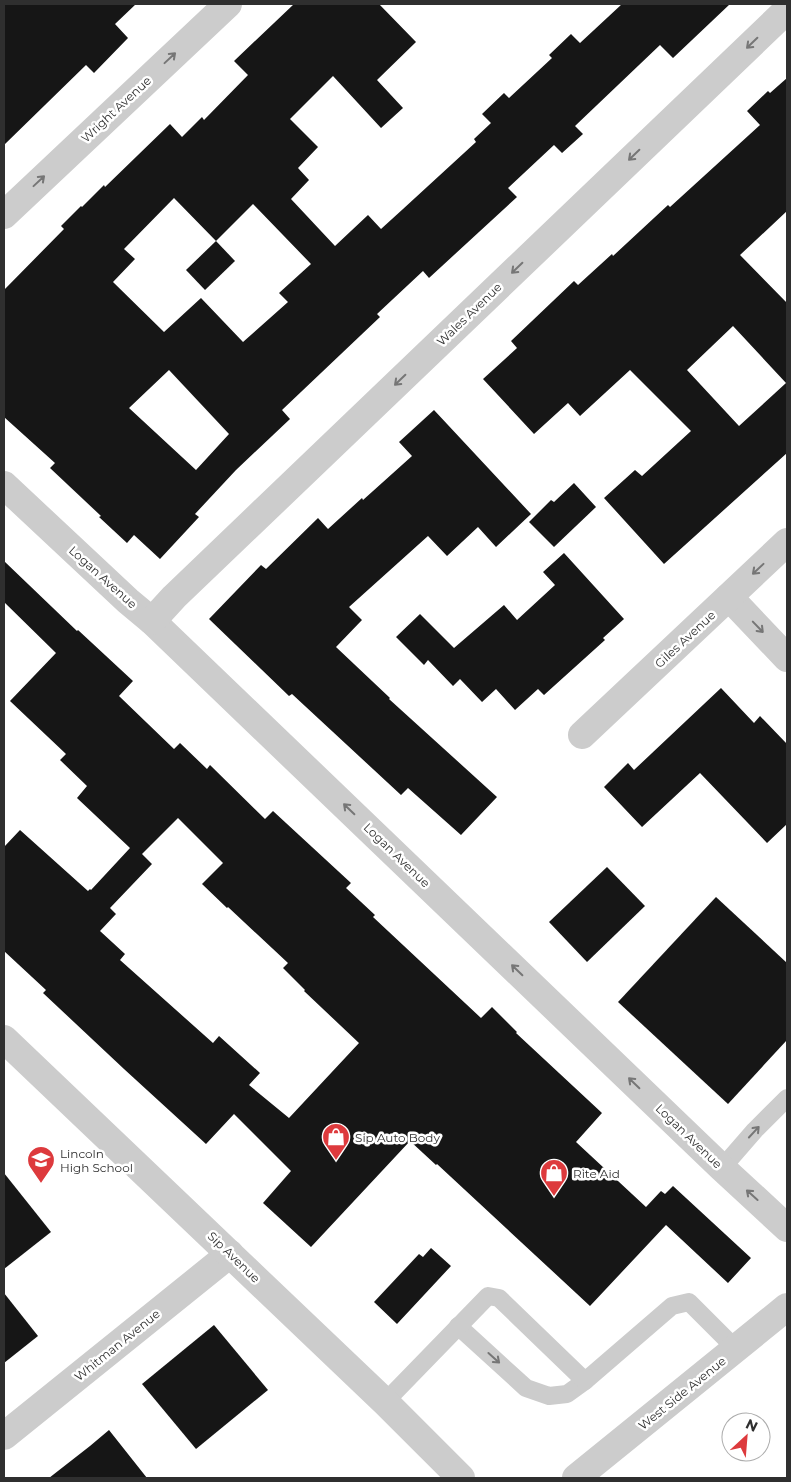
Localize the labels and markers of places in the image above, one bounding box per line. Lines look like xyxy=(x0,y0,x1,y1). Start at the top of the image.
shop icon: Sip Auto Body xyxy=(321,1122,351,1161)
place label: Sip Auto Body xyxy=(355,1130,440,1145)
school or university icon: Lincoln High School xyxy=(26,1145,56,1184)
place label: Lincoln High School xyxy=(60,1146,133,1175)
shop icon: Rite Aid xyxy=(539,1158,569,1197)
place label: Rite Aid xyxy=(573,1166,620,1181)

